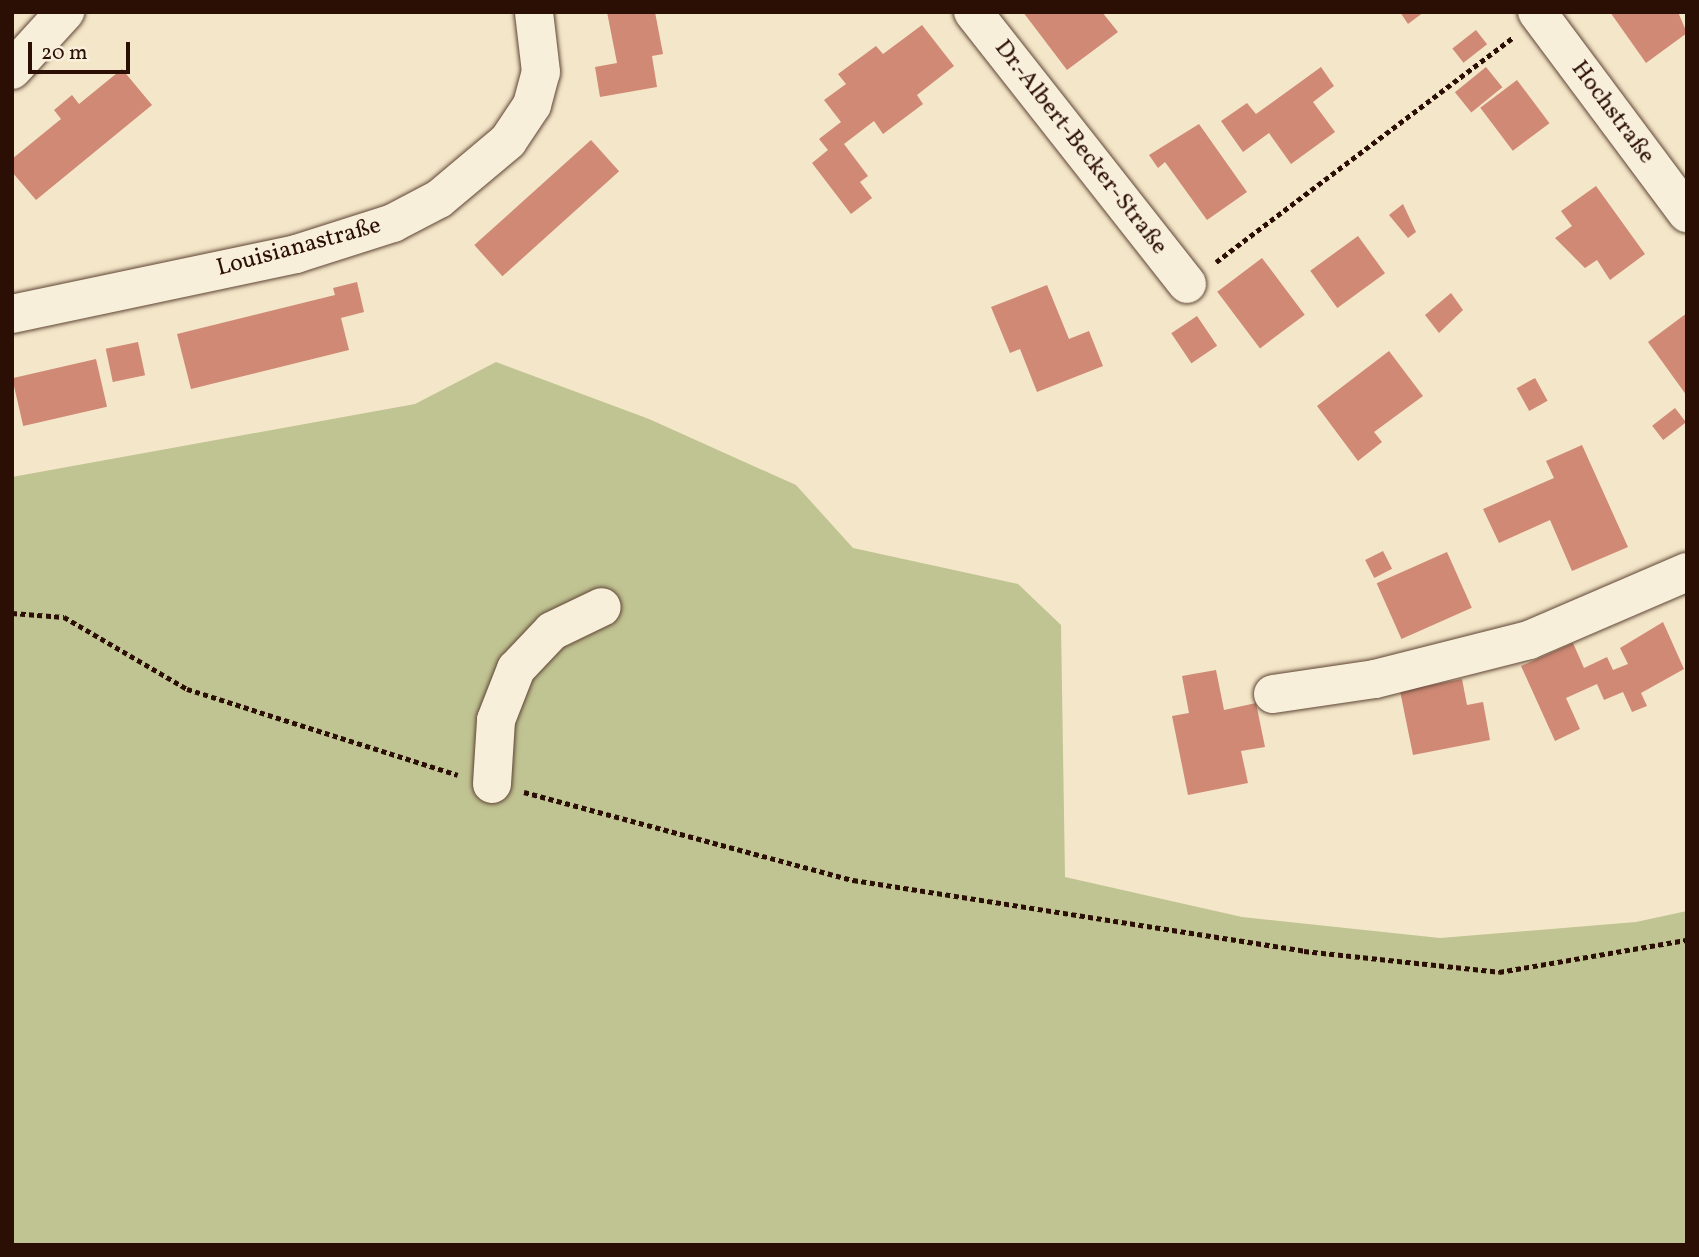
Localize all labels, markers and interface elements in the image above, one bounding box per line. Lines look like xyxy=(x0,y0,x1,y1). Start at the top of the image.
scale bar xyxy=(32,28,133,72)
street label: Dr.-Albert-Becker-Straße xyxy=(987,35,1173,261)
text: 20 m xyxy=(41,39,87,68)
street label: Hochstraße xyxy=(1564,56,1660,170)
street label: Louisianastraße xyxy=(214,212,384,284)

